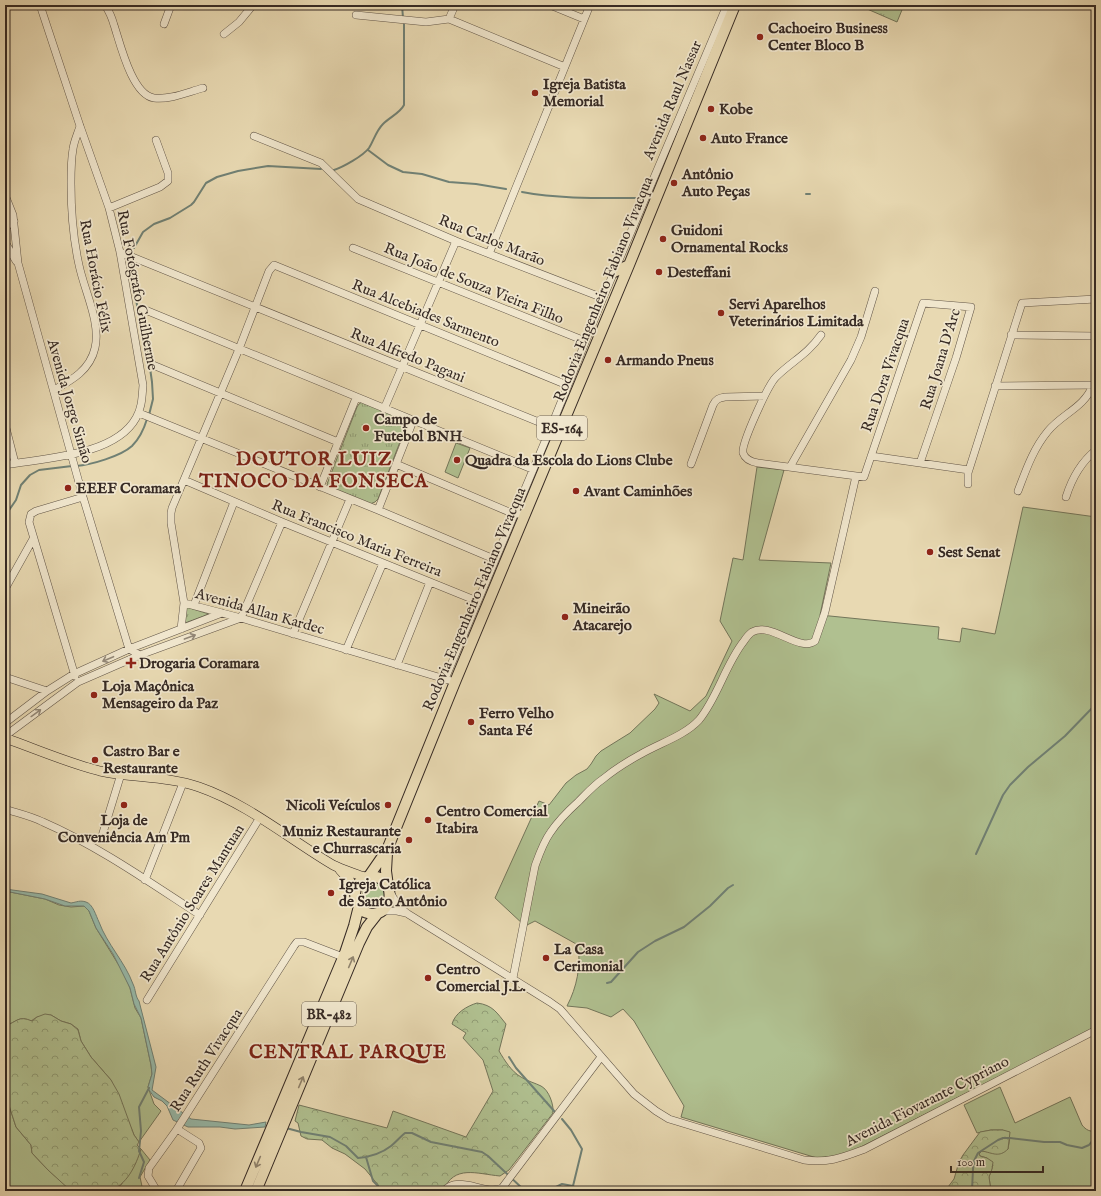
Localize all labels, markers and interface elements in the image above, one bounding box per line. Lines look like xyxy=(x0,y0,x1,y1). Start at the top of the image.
place label: Cachoeiro Business Center Bloco B xyxy=(768,19,889,55)
marker: Cachoeiro Business Center Bloco B xyxy=(755,32,765,42)
street label: Avenida Raul Nassar xyxy=(638,37,706,164)
place label: Igreja Batista Memorial xyxy=(543,75,626,111)
marker: Igreja Batista Memorial xyxy=(530,88,540,98)
place label: Kobe xyxy=(719,100,753,119)
marker: Kobe xyxy=(706,104,716,114)
place label: Auto France xyxy=(710,129,788,148)
marker: Auto France xyxy=(698,133,708,143)
place label: Antônio Auto Peças xyxy=(681,165,751,201)
street label: Rodovia Engenheiro Fabiano Vivacqua xyxy=(549,173,658,405)
marker: Antônio Auto Peças xyxy=(669,178,679,188)
street label: Rua Fotógrafo Guilherme xyxy=(113,208,162,372)
street label: Rua Carlos Marão xyxy=(436,211,548,270)
street label: Rua Horácio Félix xyxy=(75,218,116,335)
place label: Guidoni Ornamental Rocks xyxy=(671,221,789,257)
marker: Guidoni Ornamental Rocks xyxy=(658,234,668,244)
street label: Rua João de Souza Vieira Filho xyxy=(381,239,567,328)
place label: Desteffani xyxy=(667,263,731,282)
marker: Desteffani xyxy=(654,267,664,277)
street label: Rua Alcebiades Sarmento xyxy=(349,275,502,352)
place label: Servi Aparelhos Veterinários Limitada xyxy=(728,295,864,331)
street label: Rua Joana D'Arc xyxy=(916,306,965,412)
marker: Servi Aparelhos Veterinários Limitada xyxy=(716,308,726,318)
street label: Rua Dora Vivacqua xyxy=(857,315,914,435)
street label: Rua Alfredo Pagani xyxy=(348,324,468,387)
street label: Avenida Jorge Simão xyxy=(42,336,96,465)
place label: Armando Pneus xyxy=(615,351,714,370)
marker: Armando Pneus xyxy=(603,355,613,365)
place label: Campo de Futebol BNH xyxy=(374,410,462,446)
road number: ES-164 xyxy=(537,416,587,440)
marker: Campo de Futebol BNH xyxy=(361,423,371,433)
district label: DOUTOR LUIZ TINOCO DA FONSECA xyxy=(198,448,429,494)
place label: Quadra da Escola do Lions Clube xyxy=(465,451,673,470)
marker: Quadra da Escola do Lions Clube xyxy=(452,455,462,465)
place label: EEEF Coramara xyxy=(76,479,181,498)
place label: Avant Caminhões xyxy=(583,482,693,501)
marker: EEEF Coramara xyxy=(63,483,73,493)
street label: Rodovia Engenheiro Fabiano Vivacqua xyxy=(419,484,531,714)
marker: Avant Caminhões xyxy=(571,486,581,496)
street label: Rua Francisco Maria Ferreira xyxy=(269,496,445,582)
place label: Sest Senat xyxy=(938,543,1001,562)
marker: Sest Senat xyxy=(925,547,935,557)
street label: Avenida Allan Kardec xyxy=(192,584,327,639)
place label: Mineirão Atacarejo xyxy=(572,599,632,635)
marker: Mineirão Atacarejo xyxy=(560,612,570,622)
one-way arrow xyxy=(183,632,195,640)
place label: Drogaria Coramara xyxy=(139,654,260,673)
one-way arrow xyxy=(102,656,114,663)
marker: Drogaria Coramara xyxy=(126,658,136,668)
place label: Loja Maçônica Mensageiro da Paz xyxy=(102,677,218,713)
marker: Loja Maçônica Mensageiro da Paz xyxy=(89,690,99,700)
place label: Ferro Velho Santa Fé xyxy=(479,704,554,740)
one-way arrow xyxy=(31,709,42,717)
marker: Ferro Velho Santa Fé xyxy=(466,717,476,727)
place label: Castro Bar e Restaurante xyxy=(103,742,180,778)
marker: Castro Bar e Restaurante xyxy=(90,755,100,765)
place label: Nicoli Veículos xyxy=(285,796,381,815)
marker: Loja de Conveniência Am Pm xyxy=(119,800,129,810)
marker: Nicoli Veículos xyxy=(383,800,393,810)
place label: Centro Comercial Itabira xyxy=(436,802,548,838)
place label: Loja de Conveniência Am Pm xyxy=(58,811,191,847)
marker: Centro Comercial Itabira xyxy=(423,815,433,825)
street label: Rua Antônio Soares Mantuan xyxy=(136,821,249,986)
place label: Muniz Restaurante e Churrascaria xyxy=(282,822,402,858)
marker: Muniz Restaurante e Churrascaria xyxy=(404,835,414,845)
place label: Igreja Católica de Santo Antônio xyxy=(339,875,447,911)
marker: Igreja Católica de Santo Antônio xyxy=(326,888,336,898)
place label: La Casa Cerimonial xyxy=(554,940,624,976)
marker: La Casa Cerimonial xyxy=(541,953,551,963)
one-way arrow xyxy=(347,956,355,968)
place label: Centro Comercial J.L. xyxy=(436,960,526,996)
marker: Centro Comercial J.L. xyxy=(423,973,433,983)
road number: BR-482 xyxy=(302,1002,356,1026)
street label: Rua Ruth Vivacqua xyxy=(166,1005,247,1115)
district label: CENTRAL PARQUE xyxy=(249,1041,447,1065)
street label: Avenida Fiovarante Cypriano xyxy=(841,1052,1012,1151)
one-way arrow xyxy=(297,1076,305,1088)
scale bar xyxy=(951,1148,1043,1174)
one-way arrow xyxy=(254,1155,261,1167)
text: 100 m xyxy=(957,1155,985,1170)

